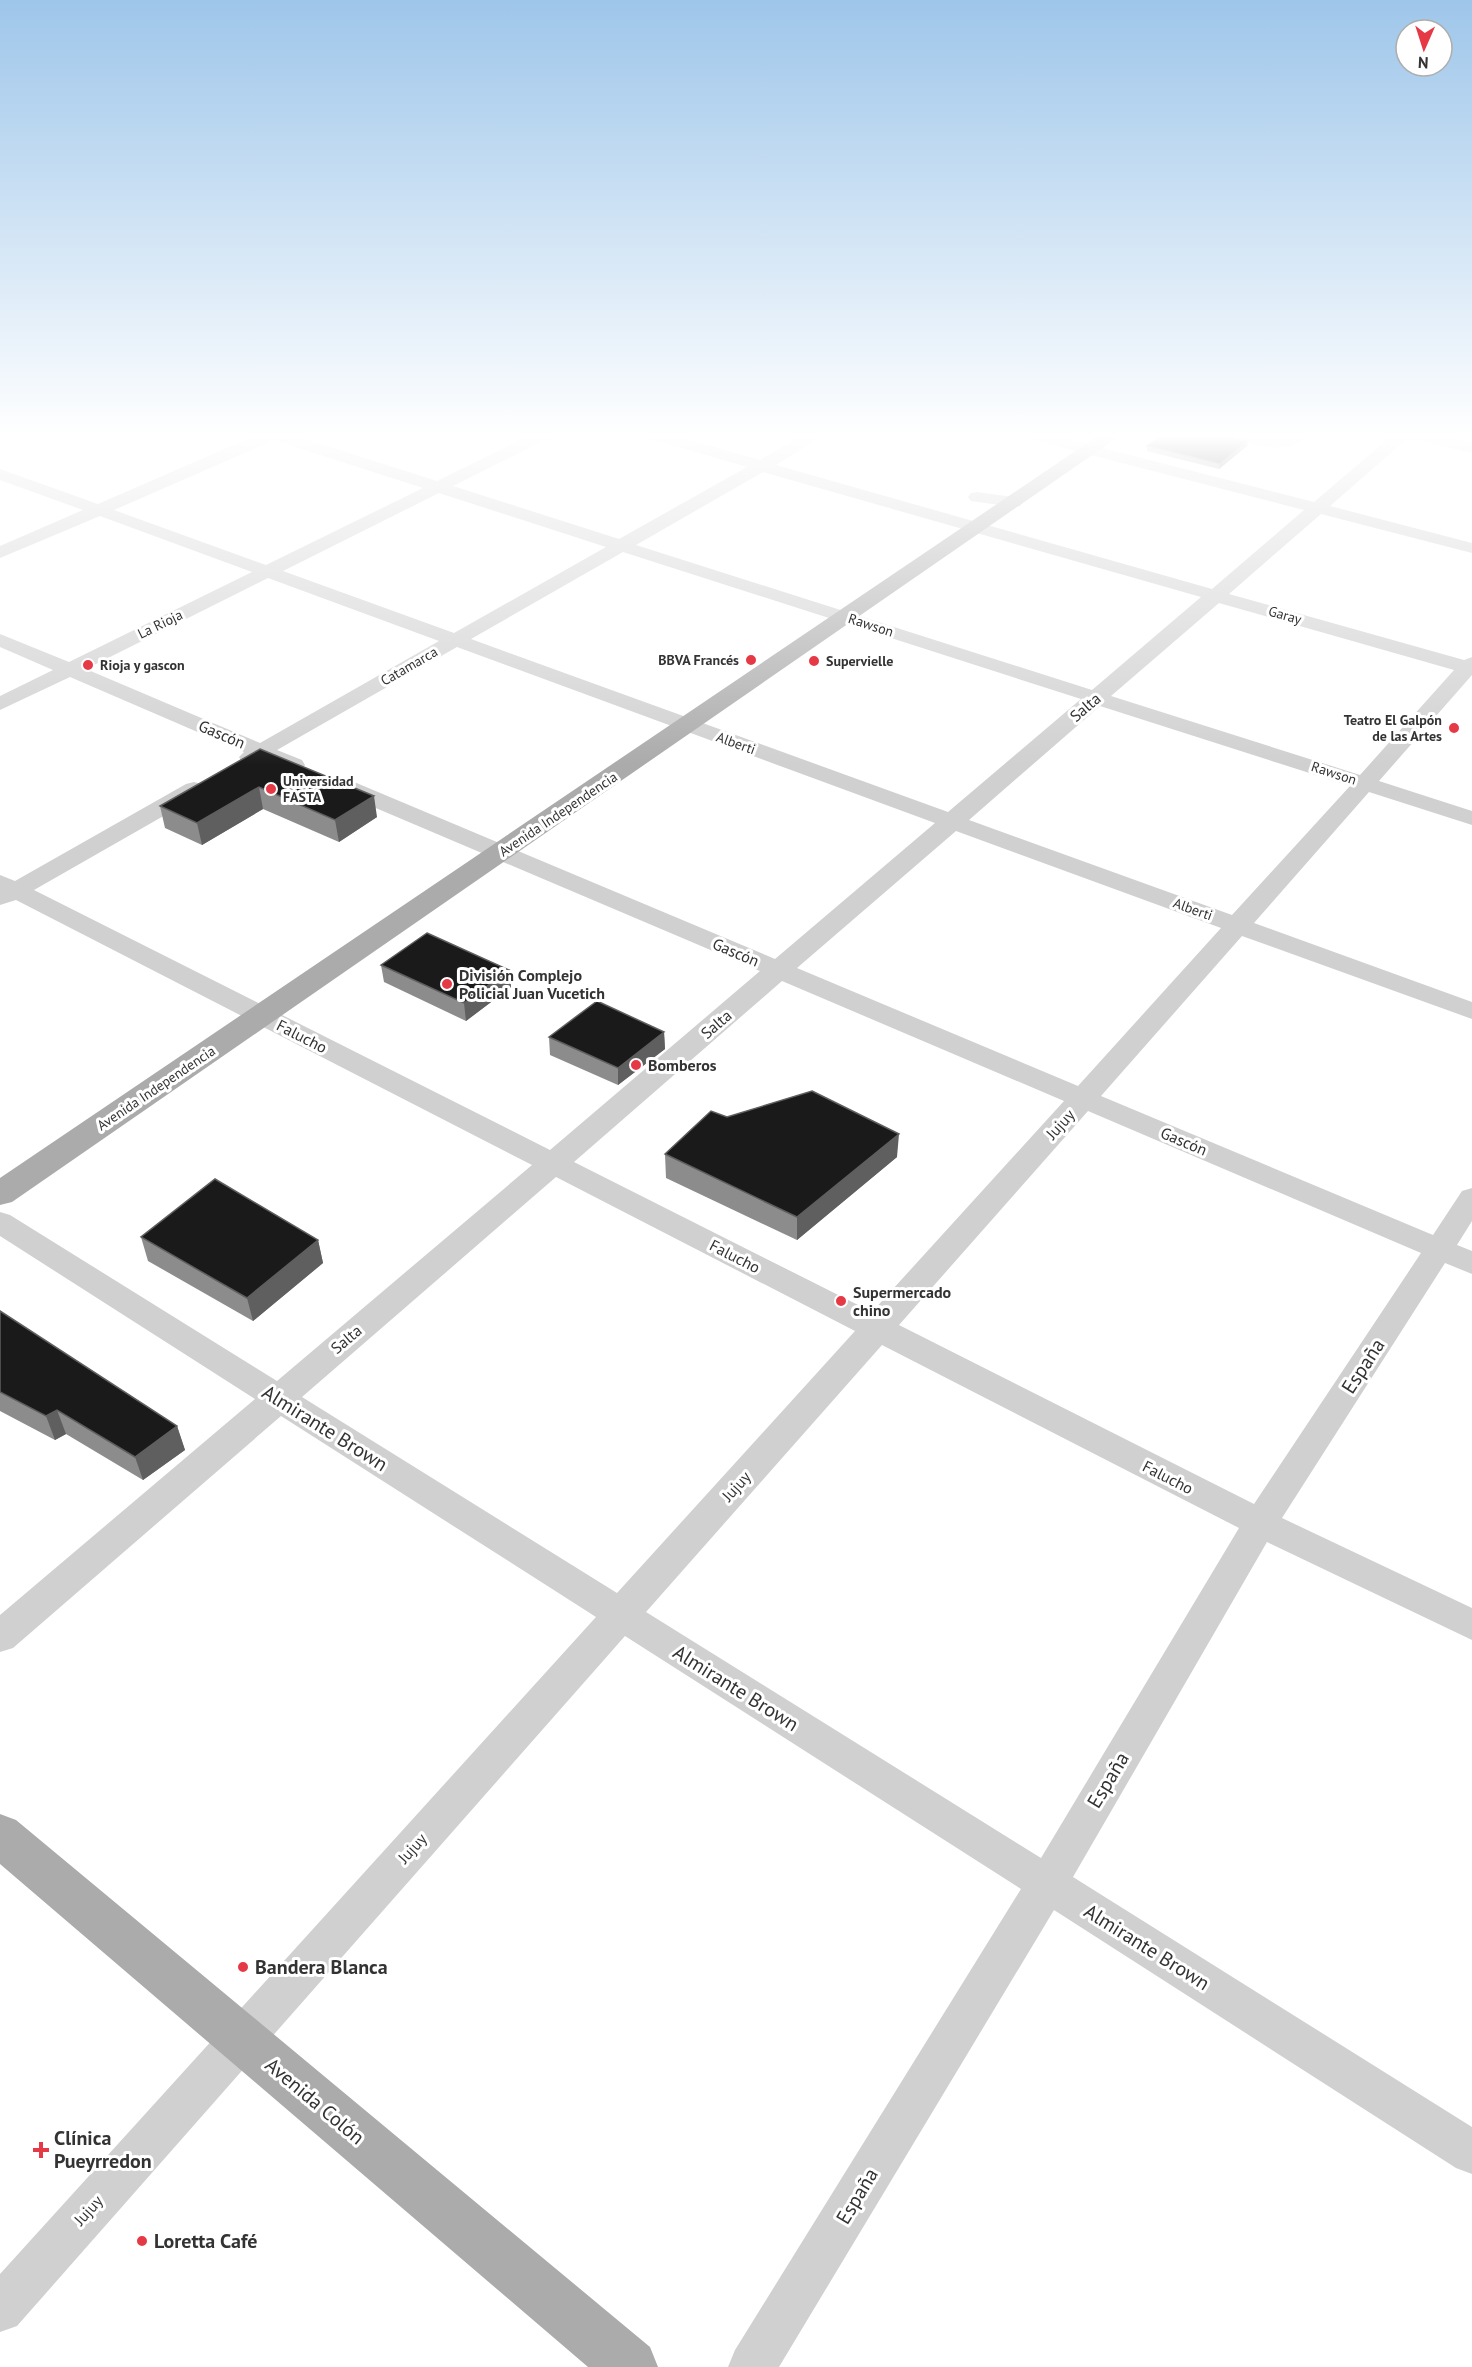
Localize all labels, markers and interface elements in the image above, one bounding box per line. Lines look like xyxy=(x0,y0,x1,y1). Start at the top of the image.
north arrow xyxy=(1394,18,1454,78)
text: N xyxy=(1417,53,1429,73)
street label: Garay xyxy=(1266,602,1304,628)
street label: La Rioja xyxy=(135,605,186,643)
street label: Rawson xyxy=(846,609,896,641)
street label: Catamarca xyxy=(377,643,441,689)
place label: BBVA Francés xyxy=(658,651,739,669)
place label: Supervielle xyxy=(826,652,893,670)
marker: BBVA Francés xyxy=(744,653,758,667)
marker: Supervielle xyxy=(807,654,821,668)
place label: Rioja y gascon xyxy=(100,656,185,674)
marker: Rioja y gascon xyxy=(81,658,95,672)
street label: Salta xyxy=(1065,688,1105,726)
place label: Teatro El Galpón de las Artes xyxy=(1344,711,1442,745)
street label: Gascón xyxy=(196,715,248,753)
marker: Teatro El Galpón de las Artes xyxy=(1447,721,1461,735)
street label: Alberti xyxy=(714,728,758,758)
street label: Rawson xyxy=(1309,757,1359,789)
street label: Avenida Independencia xyxy=(495,768,621,860)
place label: Universidad FASTA xyxy=(283,772,354,806)
marker: Universidad FASTA xyxy=(264,782,278,796)
street label: Alberti xyxy=(1171,894,1215,924)
street label: Gascón xyxy=(710,933,762,971)
place label: División Complejo Policial Juan Vucetich xyxy=(459,965,605,1003)
marker: División Complejo Policial Juan Vucetich xyxy=(440,977,454,991)
street label: Salta xyxy=(696,1005,736,1043)
street label: Falucho xyxy=(273,1015,331,1057)
street label: Avenida Independencia xyxy=(93,1042,219,1134)
place label: Bomberos xyxy=(648,1055,717,1075)
marker: Bomberos xyxy=(629,1058,643,1072)
street label: Jujuy xyxy=(1041,1104,1079,1144)
street label: Gascón xyxy=(1158,1122,1210,1160)
street label: Falucho xyxy=(706,1235,764,1277)
place label: Supermercado chino xyxy=(853,1282,952,1320)
marker: Supermercado chino xyxy=(834,1294,848,1308)
street label: Salta xyxy=(326,1320,366,1358)
street label: España xyxy=(1336,1333,1390,1399)
street label: Almirante Brown xyxy=(257,1379,393,1477)
street label: Falucho xyxy=(1139,1456,1197,1498)
street label: Jujuy xyxy=(717,1466,755,1506)
street label: Almirante Brown xyxy=(668,1639,804,1737)
street label: España xyxy=(1081,1747,1135,1813)
street label: Jujuy xyxy=(393,1828,431,1868)
street label: Almirante Brown xyxy=(1079,1898,1215,1996)
place label: Bandera Blanca xyxy=(255,1954,388,1980)
marker: Bandera Blanca xyxy=(236,1960,250,1974)
street label: Avenida Colón xyxy=(260,2052,370,2150)
place label: Clínica Pueyrredon xyxy=(54,2125,152,2174)
marker: Clínica Pueyrredon xyxy=(32,2141,50,2159)
street label: España xyxy=(830,2163,884,2229)
street label: Jujuy xyxy=(69,2190,107,2230)
place label: Loretta Café xyxy=(154,2228,257,2254)
marker: Loretta Café xyxy=(135,2234,149,2248)

